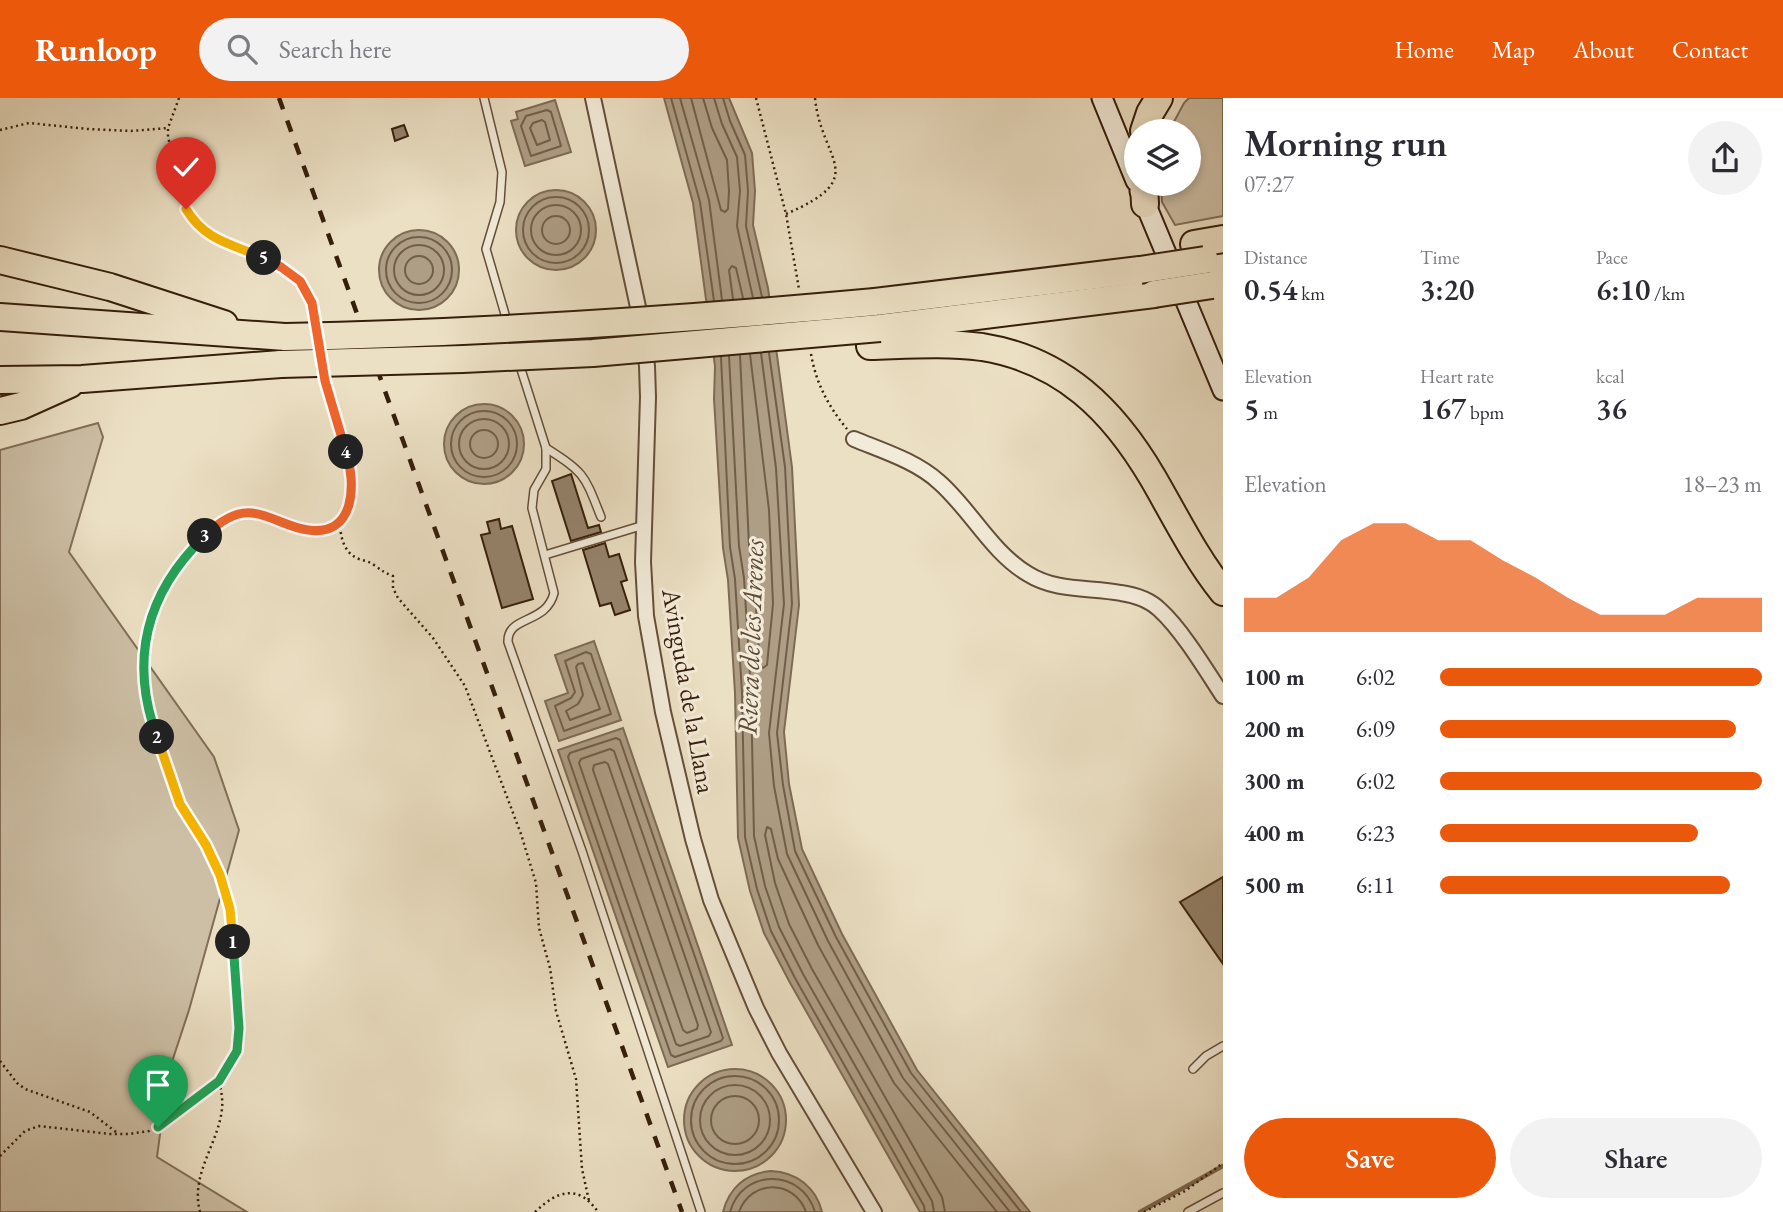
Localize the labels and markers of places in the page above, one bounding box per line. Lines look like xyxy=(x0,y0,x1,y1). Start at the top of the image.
pin xyxy=(156,137,216,209)
pin: 5 xyxy=(246,240,282,276)
pin: 4 xyxy=(328,434,364,470)
pin: 3 xyxy=(188,518,222,554)
pin: 2 xyxy=(140,720,174,754)
pin: 1 xyxy=(216,924,250,960)
pin xyxy=(128,1055,188,1127)

